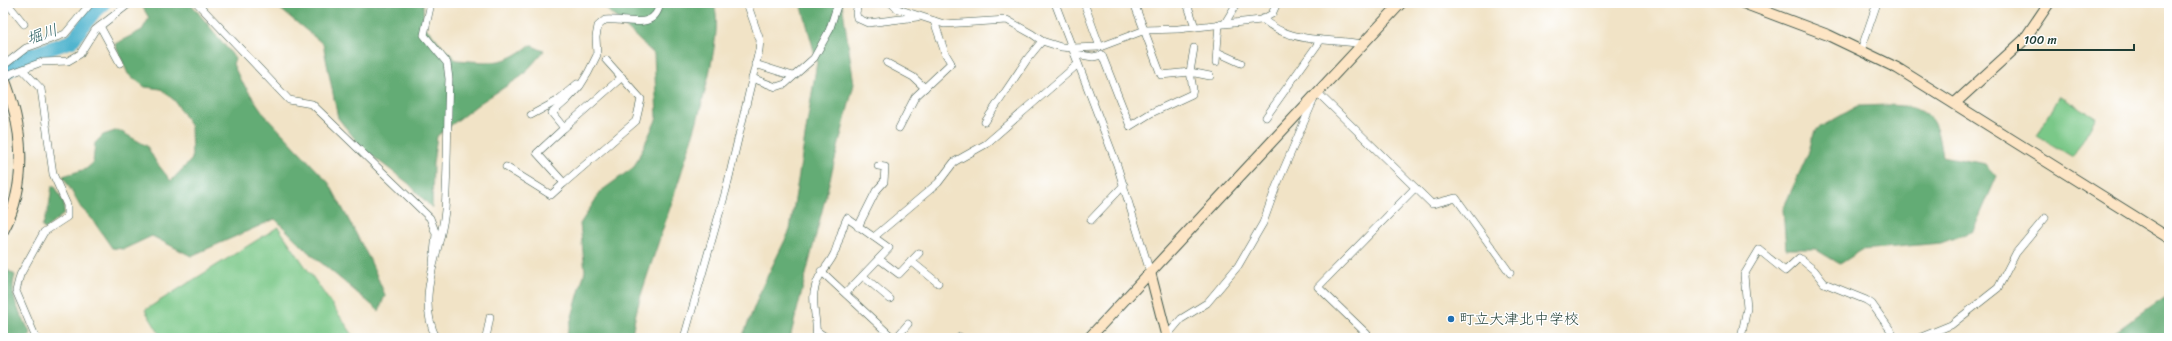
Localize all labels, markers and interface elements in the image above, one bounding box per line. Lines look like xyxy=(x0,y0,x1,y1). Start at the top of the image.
water label: 堀川 xyxy=(22,15,62,53)
scale bar xyxy=(2018,26,2134,52)
text: 100 m xyxy=(2024,29,2057,51)
place label: 町立大津北中学校 xyxy=(1459,306,1579,332)
marker: 町立大津北中学校 xyxy=(1446,314,1456,324)

